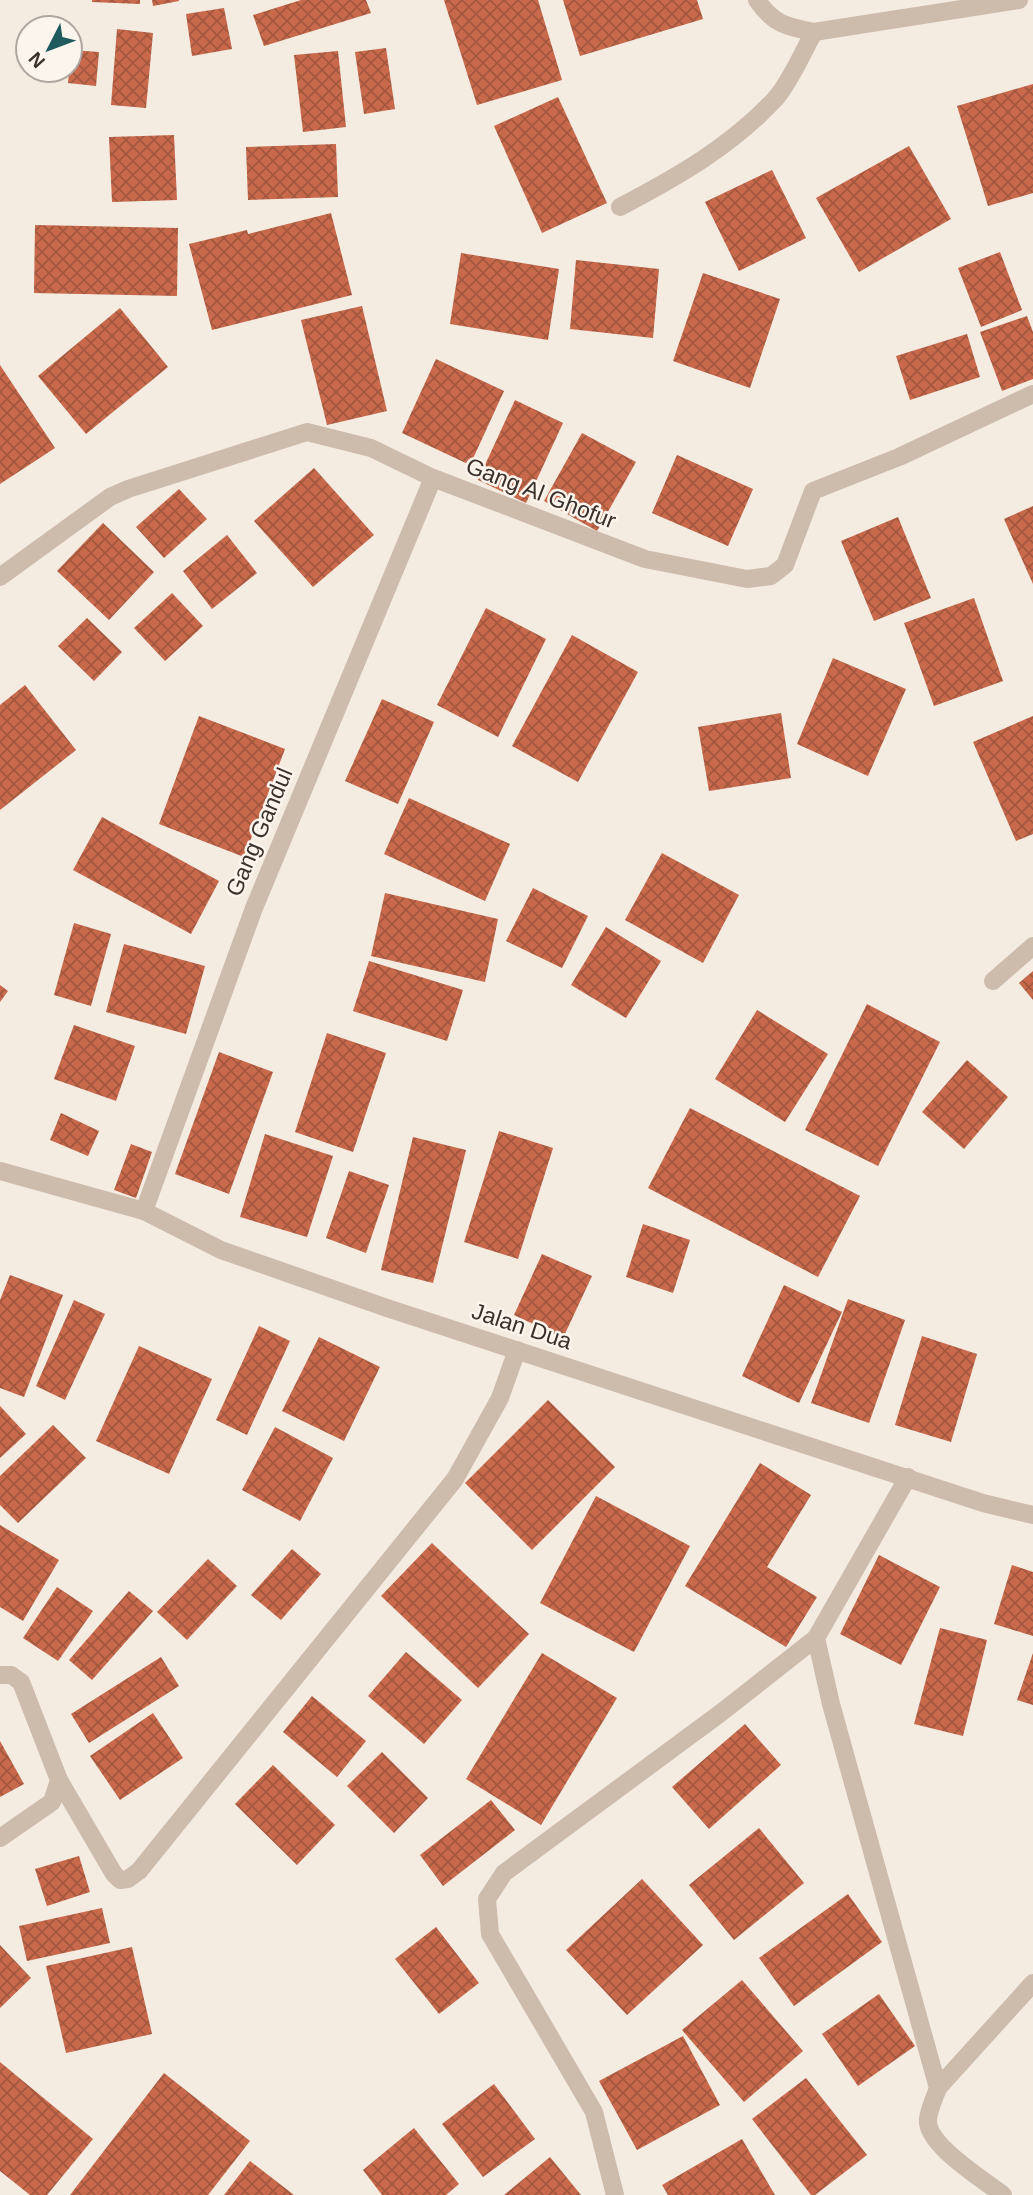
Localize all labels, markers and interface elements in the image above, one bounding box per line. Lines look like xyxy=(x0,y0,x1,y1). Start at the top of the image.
north arrow xyxy=(14,14,84,84)
text: N xyxy=(24,48,49,72)
street label: Gang Al Ghofur xyxy=(462,452,620,534)
street label: Gang Gandul xyxy=(220,764,298,900)
street label: Jalan Dua xyxy=(469,1298,575,1354)

